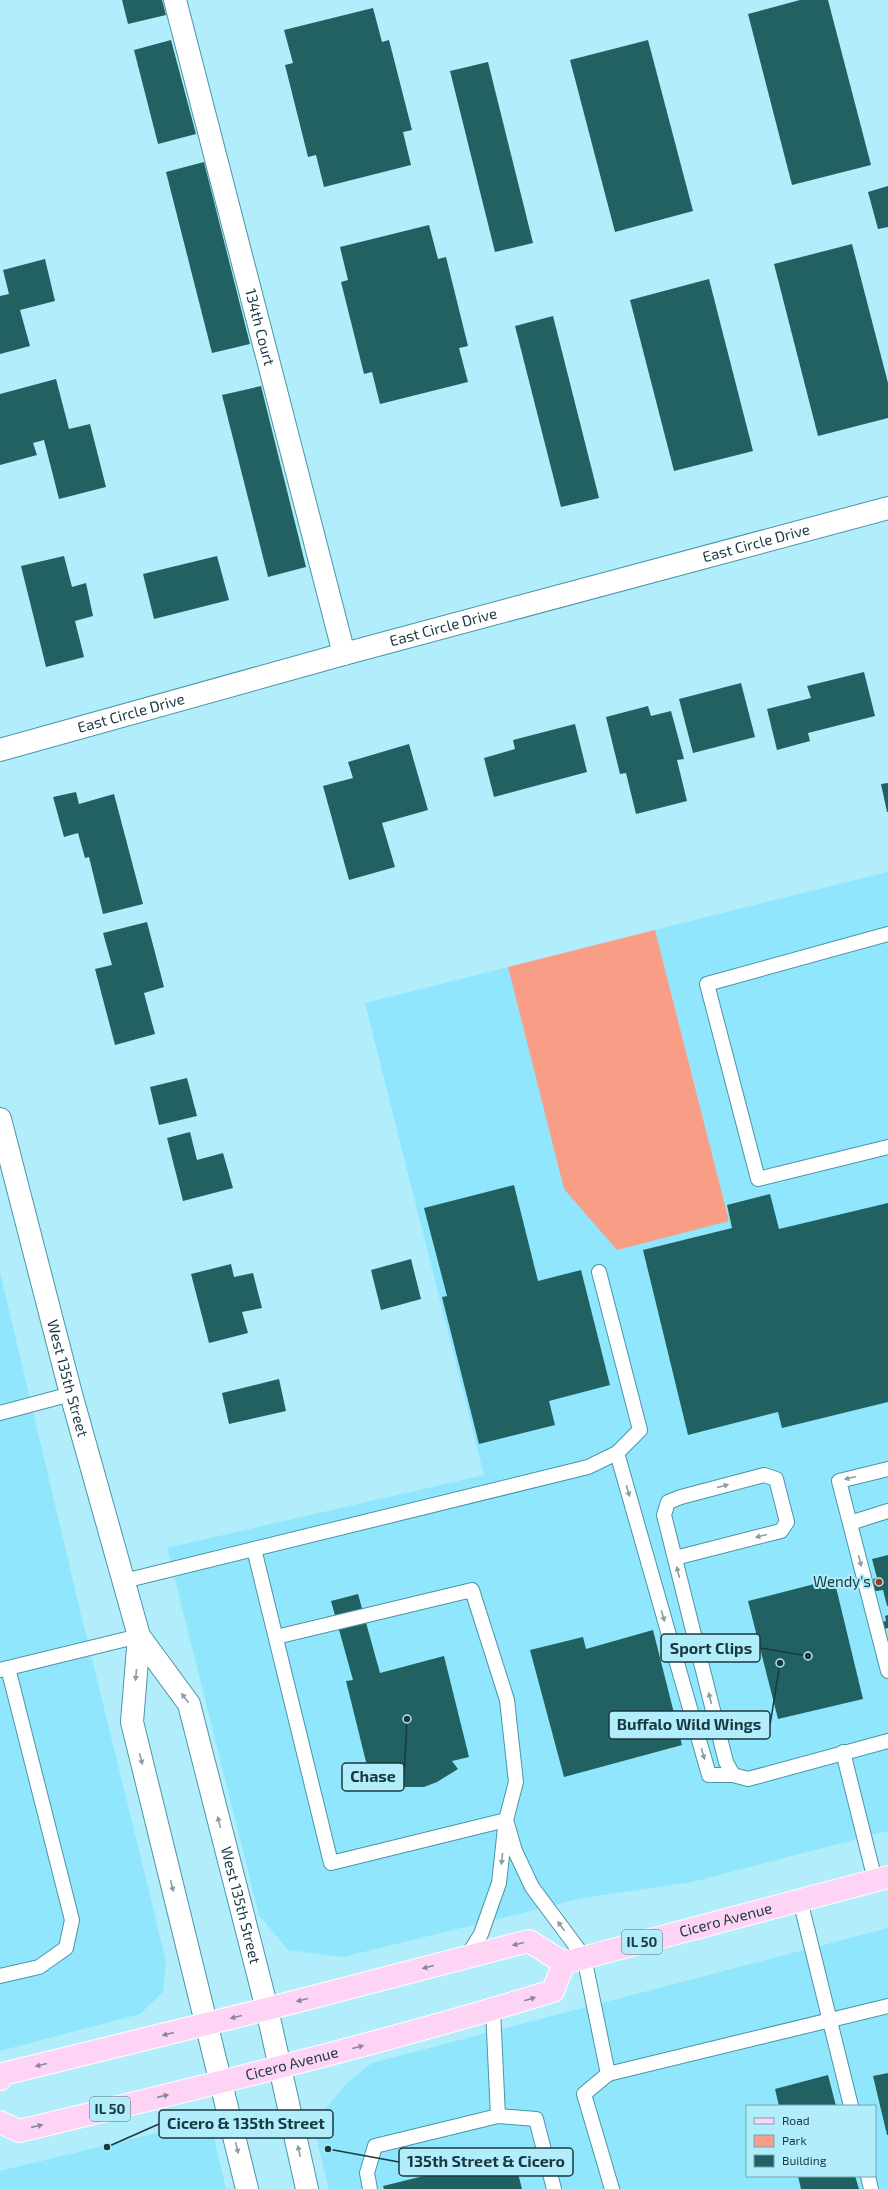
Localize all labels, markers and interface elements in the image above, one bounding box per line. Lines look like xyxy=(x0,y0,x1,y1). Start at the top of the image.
street label: 134th Court xyxy=(242,287,279,368)
street label: East Circle Drive xyxy=(700,519,812,565)
street label: East Circle Drive xyxy=(387,603,499,649)
street label: East Circle Drive xyxy=(75,689,186,736)
street label: West 135th Street xyxy=(44,1318,93,1439)
one-way arrow xyxy=(844,1476,856,1482)
one-way arrow xyxy=(717,1482,729,1488)
one-way arrow xyxy=(625,1484,631,1497)
one-way arrow xyxy=(755,1533,767,1539)
one-way arrow xyxy=(857,1555,863,1567)
one-way arrow xyxy=(675,1566,681,1578)
place label: Wendy's xyxy=(813,1572,871,1590)
marker: Wendy's xyxy=(874,1577,884,1587)
one-way arrow xyxy=(660,1610,666,1622)
callout: Sport Clips xyxy=(661,1634,760,1662)
text: Sport Clips xyxy=(670,1638,752,1657)
one-way arrow xyxy=(132,1669,139,1681)
one-way arrow xyxy=(181,1692,189,1703)
one-way arrow xyxy=(707,1692,713,1704)
callout: Buffalo Wild Wings xyxy=(609,1711,770,1739)
text: Buffalo Wild Wings xyxy=(617,1714,761,1733)
one-way arrow xyxy=(700,1748,706,1760)
one-way arrow xyxy=(138,1754,144,1766)
callout: Chase xyxy=(342,1763,404,1791)
text: Chase xyxy=(350,1766,396,1785)
one-way arrow xyxy=(216,1816,222,1829)
street label: West 135th Street xyxy=(218,1844,265,1966)
one-way arrow xyxy=(498,1853,505,1865)
one-way arrow xyxy=(169,1880,175,1892)
street label: Cicero Avenue xyxy=(677,1898,774,1940)
one-way arrow xyxy=(557,1921,565,1931)
road number: IL 50 xyxy=(622,1930,662,1954)
one-way arrow xyxy=(511,1942,524,1948)
one-way arrow xyxy=(422,1965,434,1971)
one-way arrow xyxy=(524,1995,536,2001)
one-way arrow xyxy=(296,1997,308,2003)
one-way arrow xyxy=(230,2014,242,2020)
one-way arrow xyxy=(162,2031,174,2037)
street label: Cicero Avenue xyxy=(243,2042,340,2083)
one-way arrow xyxy=(352,2044,364,2050)
one-way arrow xyxy=(35,2062,47,2068)
one-way arrow xyxy=(157,2093,169,2099)
road number: IL 50 xyxy=(90,2097,130,2121)
legend xyxy=(746,2105,876,2177)
callout: Cicero & 135th Street xyxy=(159,2110,333,2138)
text: Cicero & 135th Street xyxy=(167,2113,325,2132)
text: Road xyxy=(782,2113,810,2127)
one-way arrow xyxy=(30,2123,43,2129)
text: Park xyxy=(782,2133,807,2147)
one-way arrow xyxy=(235,2142,241,2154)
one-way arrow xyxy=(295,2145,301,2157)
callout: 135th Street & Cicero xyxy=(399,2148,573,2176)
text: 135th Street & Cicero xyxy=(407,2151,565,2170)
text: Building xyxy=(782,2153,827,2167)

